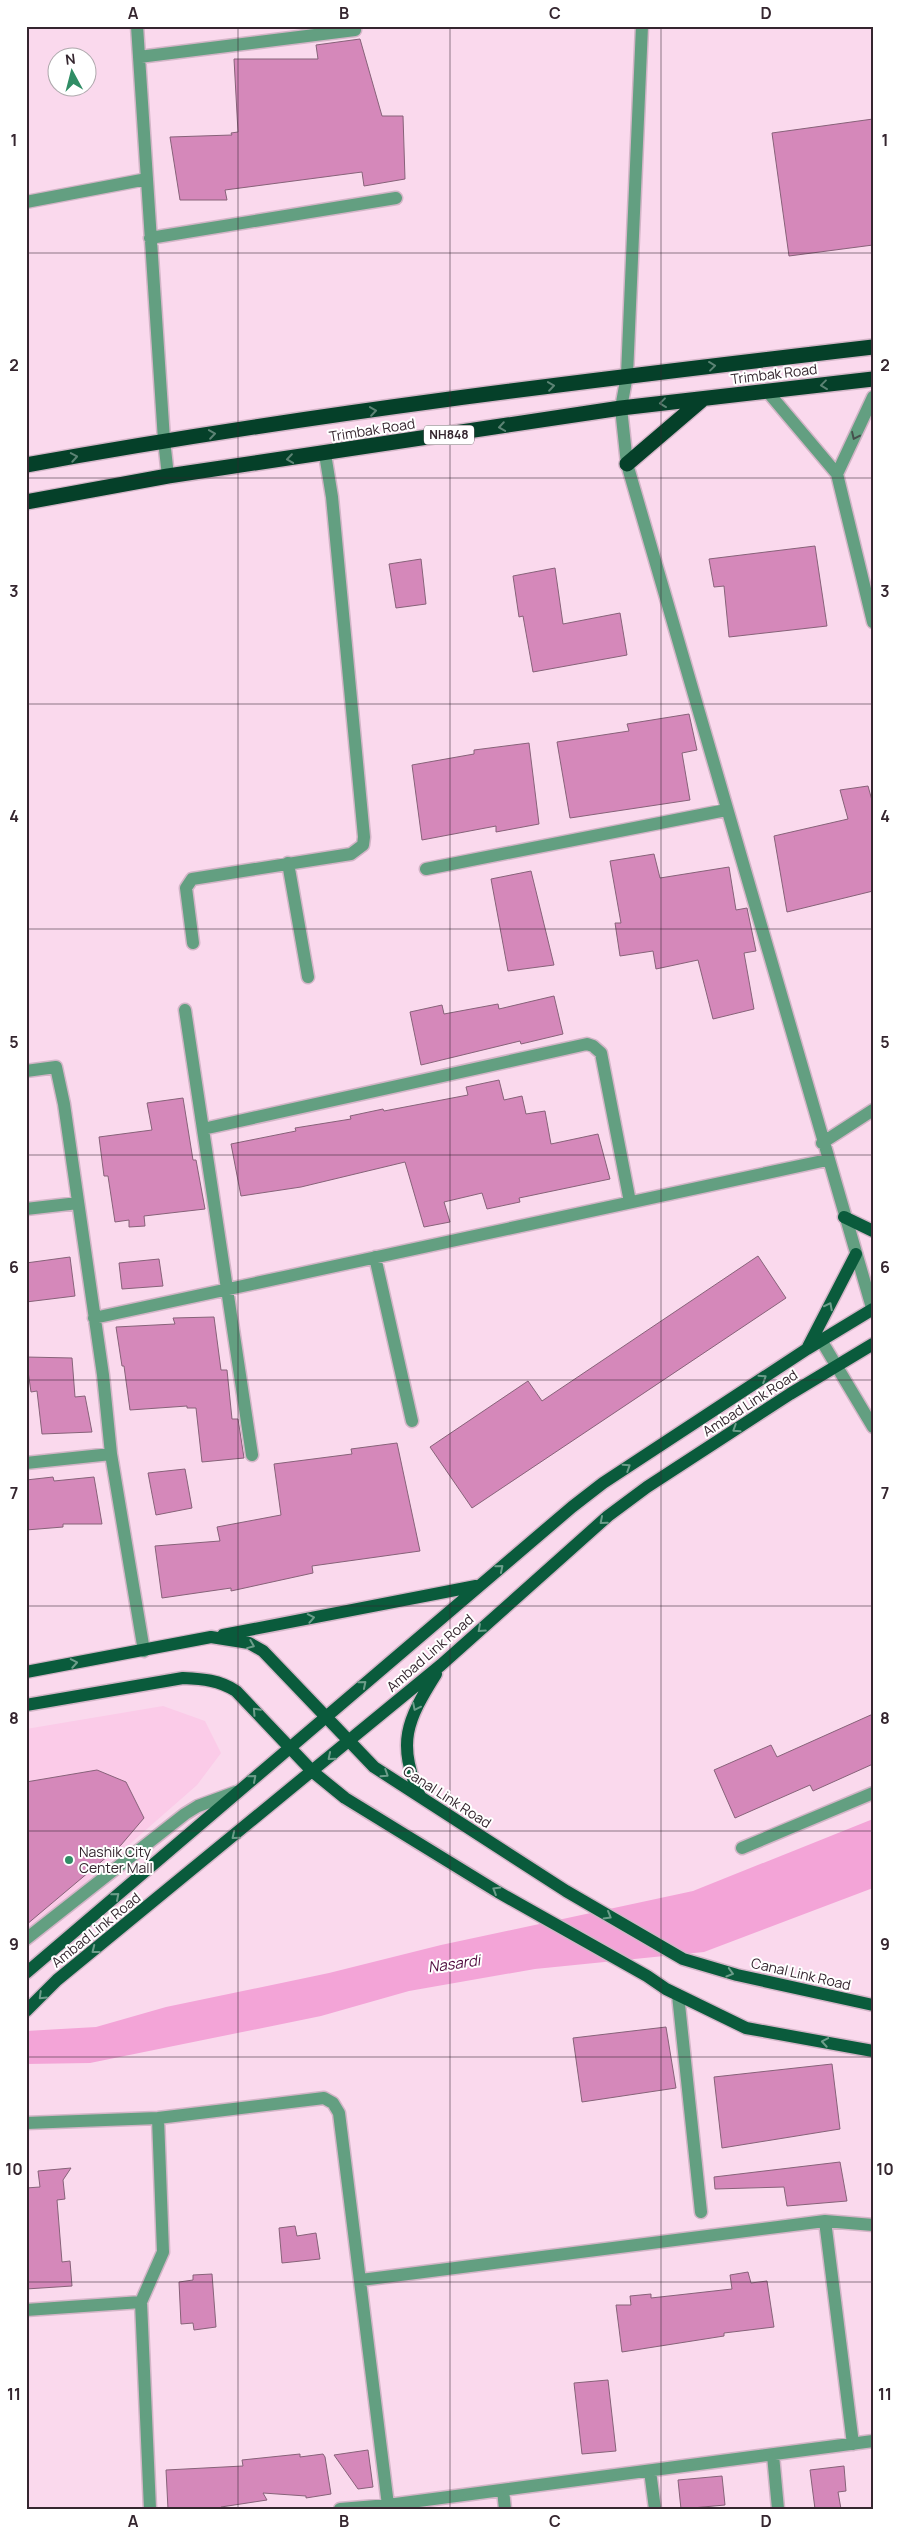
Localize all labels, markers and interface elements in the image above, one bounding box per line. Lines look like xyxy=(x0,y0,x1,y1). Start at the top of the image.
text: A xyxy=(128,2,139,24)
text: B xyxy=(339,2,349,24)
text: C xyxy=(549,2,561,24)
text: D xyxy=(760,2,772,24)
north arrow xyxy=(48,48,98,98)
text: N xyxy=(64,49,77,69)
text: 1 xyxy=(10,129,18,151)
text: 1 xyxy=(881,129,889,151)
text: 2 xyxy=(9,354,19,376)
text: 2 xyxy=(880,354,890,376)
street label: Trimbak Road xyxy=(730,359,818,388)
one-way arrow xyxy=(709,361,717,372)
one-way arrow xyxy=(820,379,828,390)
one-way arrow xyxy=(547,381,555,392)
one-way arrow xyxy=(659,397,667,408)
one-way arrow xyxy=(369,406,377,417)
street label: Trimbak Road xyxy=(328,413,416,446)
one-way arrow xyxy=(498,421,506,431)
road number: NH848 xyxy=(424,426,474,444)
one-way arrow xyxy=(208,429,216,439)
one-way arrow xyxy=(851,430,861,439)
one-way arrow xyxy=(70,452,79,462)
one-way arrow xyxy=(285,453,293,464)
text: 3 xyxy=(9,580,19,602)
text: 3 xyxy=(880,580,890,602)
text: 4 xyxy=(9,805,19,827)
text: 4 xyxy=(880,805,890,827)
text: 5 xyxy=(9,1031,19,1053)
text: 5 xyxy=(880,1031,890,1053)
text: 6 xyxy=(9,1256,19,1278)
text: 6 xyxy=(880,1256,890,1278)
one-way arrow xyxy=(823,1302,833,1311)
street label: Ambad Link Road xyxy=(699,1365,801,1440)
one-way arrow xyxy=(757,1375,767,1384)
one-way arrow xyxy=(733,1423,742,1432)
one-way arrow xyxy=(622,1464,631,1473)
text: 7 xyxy=(10,1482,18,1504)
text: 7 xyxy=(881,1482,889,1504)
one-way arrow xyxy=(599,1515,608,1524)
one-way arrow xyxy=(494,1564,503,1573)
street label: Ambad Link Road xyxy=(382,1610,477,1696)
one-way arrow xyxy=(306,1614,315,1624)
one-way arrow xyxy=(478,1623,487,1632)
one-way arrow xyxy=(246,1639,255,1649)
one-way arrow xyxy=(70,1659,79,1669)
one-way arrow xyxy=(357,1681,366,1690)
one-way arrow xyxy=(412,1702,422,1711)
text: 8 xyxy=(9,1707,19,1729)
text: 8 xyxy=(880,1707,890,1729)
one-way arrow xyxy=(253,1708,262,1717)
one-way arrow xyxy=(328,1752,337,1760)
street label: Canal Link Road xyxy=(399,1761,495,1832)
one-way arrow xyxy=(380,1768,389,1778)
one-way arrow xyxy=(247,1775,256,1784)
one-way arrow xyxy=(232,1831,241,1839)
place label: Nashik City Center Mall xyxy=(79,1842,153,1877)
marker: Nashik City Center Mall xyxy=(63,1854,75,1866)
one-way arrow xyxy=(492,1887,501,1897)
street label: Ambad Link Road xyxy=(47,1888,144,1971)
one-way arrow xyxy=(111,1892,120,1901)
one-way arrow xyxy=(603,1909,612,1919)
text: 9 xyxy=(9,1933,19,1955)
text: 9 xyxy=(880,1933,890,1955)
one-way arrow xyxy=(92,1944,101,1953)
water label: Nasardi xyxy=(426,1949,484,1978)
street label: Canal Link Road xyxy=(749,1953,853,1994)
one-way arrow xyxy=(725,1967,733,1977)
one-way arrow xyxy=(38,1990,47,1999)
one-way arrow xyxy=(820,2037,829,2048)
text: 10 xyxy=(5,2158,23,2180)
text: 10 xyxy=(876,2158,894,2180)
text: 11 xyxy=(7,2383,21,2405)
text: 11 xyxy=(878,2383,892,2405)
text: A xyxy=(128,2510,139,2532)
text: B xyxy=(339,2510,349,2532)
text: C xyxy=(549,2510,561,2532)
text: D xyxy=(760,2510,772,2532)

